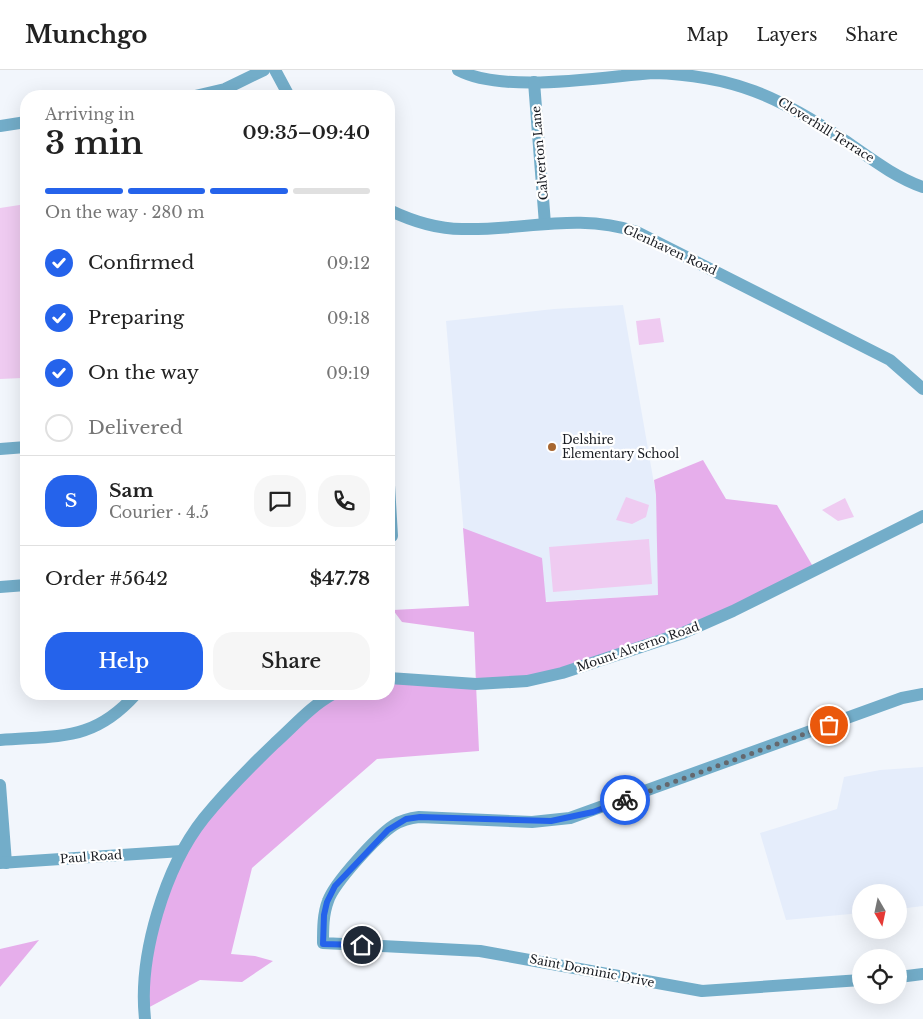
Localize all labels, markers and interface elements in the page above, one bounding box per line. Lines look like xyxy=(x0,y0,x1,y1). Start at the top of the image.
text: Munchgo xyxy=(25,20,147,49)
text: Map xyxy=(687,24,728,46)
text: Layers xyxy=(756,24,817,46)
text: Share xyxy=(845,24,898,46)
street label: Cloverhill Terrace xyxy=(775,94,877,165)
text: Arriving in xyxy=(45,104,135,124)
street label: Calverton Lane xyxy=(528,105,551,201)
text: 09:35–09:40 xyxy=(243,121,370,144)
text: 3 min xyxy=(45,123,143,163)
text: On the way · 280 m xyxy=(45,202,204,222)
street label: Glenhaven Road xyxy=(621,221,719,278)
icon: check xyxy=(45,249,73,277)
text: Confirmed xyxy=(88,251,194,274)
text: 09:12 xyxy=(327,253,370,273)
icon: check xyxy=(45,304,73,332)
text: Preparing xyxy=(88,306,184,329)
text: 09:18 xyxy=(327,308,370,328)
icon: check xyxy=(45,359,73,387)
text: On the way xyxy=(88,361,199,384)
text: 09:19 xyxy=(326,363,370,383)
text: Delivered xyxy=(88,416,183,439)
place label: Delshire Elementary School xyxy=(562,432,679,461)
marker: Delshire Elementary School xyxy=(546,441,558,453)
button: chat xyxy=(254,475,306,527)
button: phone xyxy=(318,475,370,527)
text: Sam xyxy=(109,479,154,502)
text: S xyxy=(65,489,77,512)
text: Courier · 4.5 xyxy=(109,502,209,522)
text: Order #5642 xyxy=(45,567,168,590)
text: $47.78 xyxy=(310,567,370,590)
street label: Mount Alverno Road xyxy=(575,618,701,675)
button: Help xyxy=(45,632,203,690)
button: Share xyxy=(213,632,370,690)
pin xyxy=(808,704,850,746)
icon: bag xyxy=(815,711,843,739)
courier xyxy=(600,775,650,825)
icon: bike xyxy=(611,786,639,814)
street label: Paul Road xyxy=(59,847,122,866)
north arrow xyxy=(852,884,908,939)
map controls xyxy=(852,884,907,1004)
pin xyxy=(341,924,383,966)
icon: home xyxy=(348,931,376,959)
button: locate xyxy=(852,949,907,1004)
street label: Saint Dominic Drive xyxy=(528,951,656,990)

